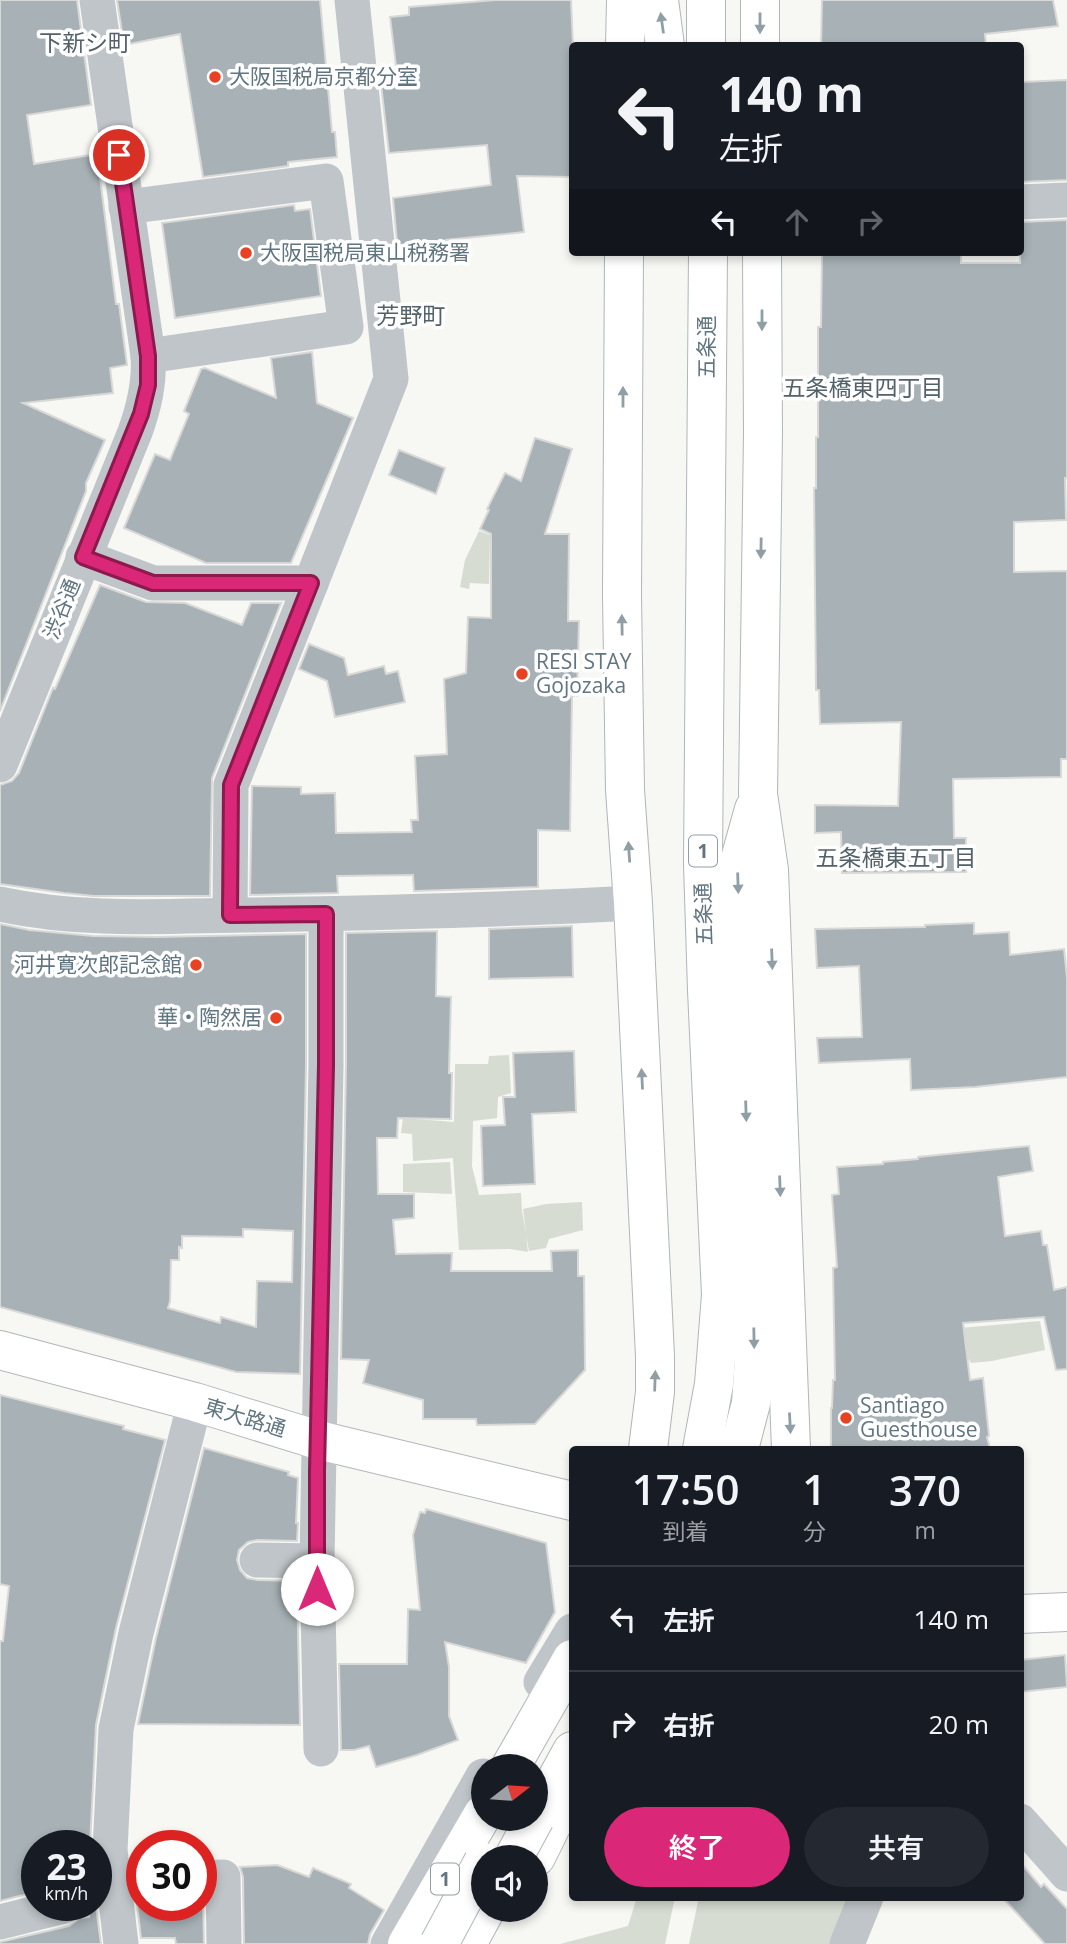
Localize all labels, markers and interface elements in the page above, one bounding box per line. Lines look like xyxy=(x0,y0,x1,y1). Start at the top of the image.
one-way arrow xyxy=(657,12,668,34)
one-way arrow xyxy=(754,12,766,34)
district label: 下新シ町 xyxy=(39,26,131,58)
text: 140 m xyxy=(719,60,864,126)
place label: 大阪国税局京都分室 xyxy=(229,62,418,90)
marker: 大阪国税局京都分室 xyxy=(207,69,223,85)
icon: left xyxy=(604,70,695,161)
pin xyxy=(89,125,149,185)
text: 左折 xyxy=(719,126,783,169)
icon: arrive xyxy=(100,136,138,174)
icon: left xyxy=(705,203,743,241)
icon: ahead xyxy=(778,203,816,241)
icon: right xyxy=(851,203,889,241)
place label: 大阪国税局東山税務署 xyxy=(260,238,470,266)
marker: 大阪国税局東山税務署 xyxy=(238,245,254,261)
district label: 芳野町 xyxy=(377,299,446,331)
one-way arrow xyxy=(756,309,768,331)
street label: 五条通 xyxy=(692,316,720,379)
district label: 五条橋東四丁目 xyxy=(783,371,944,403)
one-way arrow xyxy=(617,386,629,408)
one-way arrow xyxy=(755,537,767,559)
street label: 渋谷通 xyxy=(36,574,86,643)
one-way arrow xyxy=(616,614,628,636)
place label: RESI STAY Gojozaka xyxy=(536,647,632,699)
marker: RESI STAY Gojozaka xyxy=(514,666,530,682)
road number: 1 xyxy=(689,836,717,866)
one-way arrow xyxy=(623,841,634,863)
district label: 五条橋東五丁目 xyxy=(816,841,977,873)
one-way arrow xyxy=(732,873,743,895)
street label: 五条通 xyxy=(688,882,718,946)
one-way arrow xyxy=(766,948,777,970)
place label: 河井寛次郎記念館 xyxy=(14,950,182,978)
marker: 河井寛次郎記念館 xyxy=(188,957,204,973)
place label: 華・陶然居 xyxy=(157,1003,262,1031)
marker: 華・陶然居 xyxy=(268,1010,284,1026)
one-way arrow xyxy=(637,1068,648,1090)
one-way arrow xyxy=(741,1100,752,1122)
one-way arrow xyxy=(774,1176,786,1198)
one-way arrow xyxy=(748,1327,760,1349)
one-way arrow xyxy=(649,1370,661,1392)
street label: 東大路通 xyxy=(201,1391,290,1443)
place label: Santiago Guesthouse xyxy=(860,1391,978,1443)
marker: Santiago Guesthouse xyxy=(838,1410,854,1426)
one-way arrow xyxy=(784,1412,795,1434)
text: 17:50 xyxy=(632,1460,739,1517)
text: 1 xyxy=(802,1460,826,1517)
text: 370 xyxy=(889,1461,961,1518)
text: m xyxy=(914,1514,936,1546)
text: 到着 xyxy=(663,1515,709,1547)
text: 分 xyxy=(803,1515,826,1547)
position arrow xyxy=(280,1552,354,1626)
icon: left xyxy=(604,1600,642,1638)
text: 140 m xyxy=(914,1601,989,1637)
text: 左折 xyxy=(663,1602,715,1638)
icon: right xyxy=(604,1705,642,1743)
text: 20 m xyxy=(928,1706,989,1742)
text: 右折 xyxy=(663,1707,715,1743)
north arrow xyxy=(471,1754,548,1830)
map controls xyxy=(471,1754,548,1922)
button: 終了 xyxy=(604,1807,790,1887)
button: 共有 xyxy=(804,1807,989,1887)
speed limit sign: 30 xyxy=(126,1830,217,1921)
text: 23 xyxy=(46,1843,87,1890)
button: sound xyxy=(471,1845,548,1922)
road number: 1 xyxy=(431,1864,459,1895)
text: km/h xyxy=(45,1881,88,1905)

